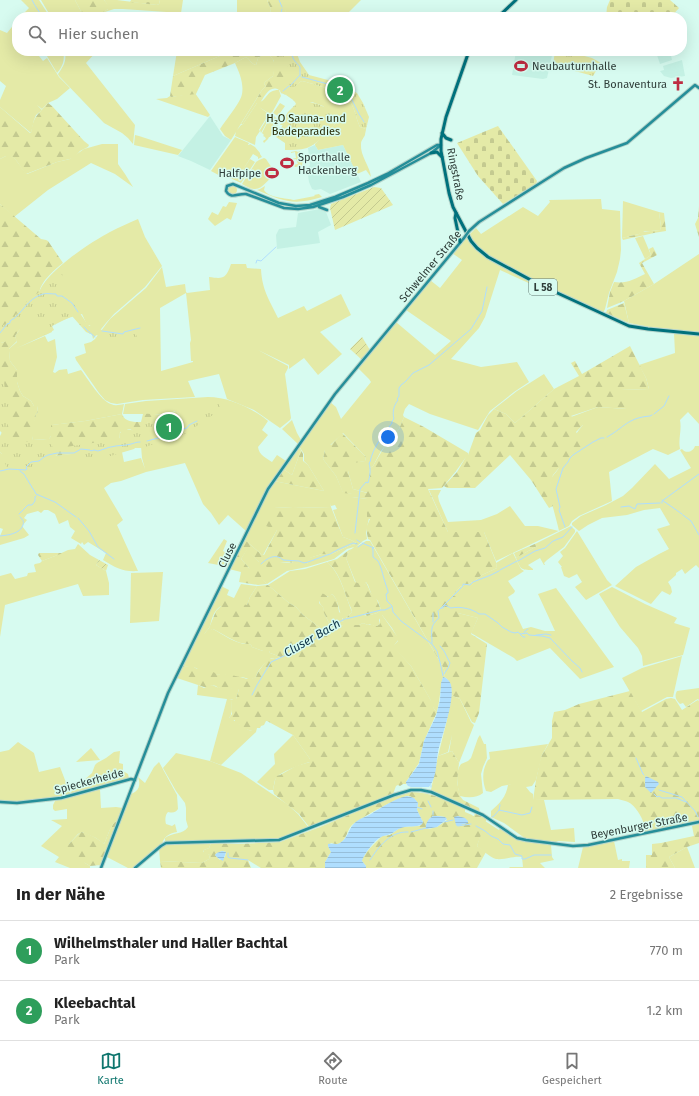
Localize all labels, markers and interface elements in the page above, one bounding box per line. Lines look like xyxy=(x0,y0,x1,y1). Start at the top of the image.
search box xyxy=(12,12,687,56)
icon: search xyxy=(26,23,48,45)
text: Hier suchen xyxy=(58,25,139,43)
sports icon: Neubauturnhalle xyxy=(513,58,529,74)
place label: Neubauturnhalle xyxy=(532,60,617,73)
pin: 2 xyxy=(327,75,353,105)
church icon: St. Bonaventura xyxy=(670,76,686,92)
place label: St. Bonaventura xyxy=(588,78,667,91)
park label: H₂O Sauna- und Badeparadies xyxy=(266,112,346,138)
street label: Ringstraße xyxy=(444,147,467,202)
place label: Sporthalle Hackenberg xyxy=(298,151,357,177)
sports icon: Sporthalle Hackenberg xyxy=(279,155,295,171)
sports icon: Halfpipe xyxy=(264,165,280,181)
place label: Halfpipe xyxy=(219,167,261,180)
street label: Schwelmer Straße xyxy=(397,228,464,305)
road number: L 58 xyxy=(529,279,557,295)
pin: 1 xyxy=(156,412,182,442)
your location xyxy=(378,427,398,447)
street label: Cluse xyxy=(216,540,239,570)
water label: Cluser Bach xyxy=(281,616,343,660)
street label: Spieckerheide xyxy=(53,766,125,797)
street label: Beyenburger Straße xyxy=(590,811,689,842)
text: In der Nähe xyxy=(16,884,105,905)
text: 2 Ergebnisse xyxy=(610,887,683,902)
text: Wilhelmsthaler und Haller Bachtal xyxy=(54,934,287,952)
text: 1 xyxy=(26,943,32,958)
text: 770 m xyxy=(650,943,683,958)
text: Park xyxy=(54,952,80,967)
text: Kleebachtal xyxy=(54,994,135,1012)
text: 2 xyxy=(26,1003,32,1018)
text: 1.2 km xyxy=(647,1003,683,1018)
text: Park xyxy=(54,1012,80,1027)
tab: Karte xyxy=(97,1050,124,1087)
tab: Route xyxy=(318,1050,347,1087)
tab: Gespeichert xyxy=(542,1050,602,1087)

